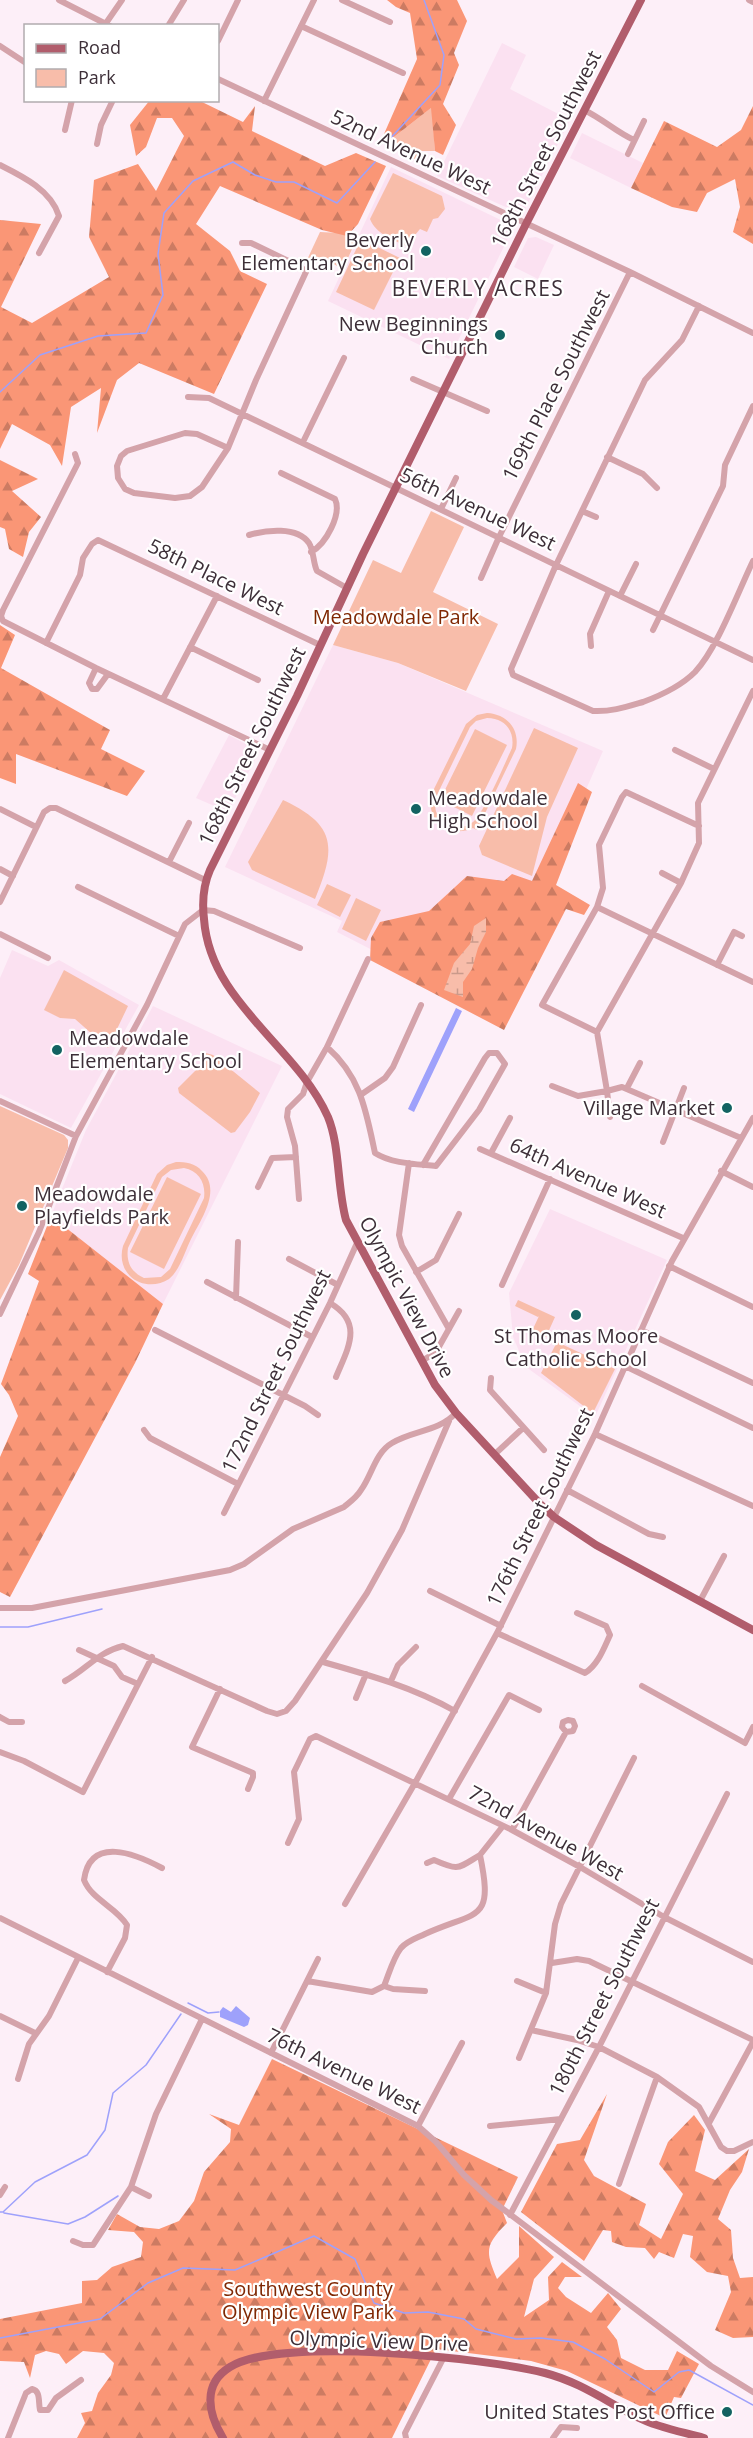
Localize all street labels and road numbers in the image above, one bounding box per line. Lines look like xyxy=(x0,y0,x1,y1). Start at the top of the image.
street label: 168th Street Southwest xyxy=(484,46,607,252)
street label: 52nd Avenue West xyxy=(327,103,496,200)
street label: 169th Place Southwest xyxy=(496,285,616,485)
street label: 56th Avenue West xyxy=(396,461,560,556)
street label: 58th Place West xyxy=(144,532,289,621)
street label: 168th Street Southwest xyxy=(192,642,311,850)
street label: 64th Avenue West xyxy=(506,1131,671,1224)
street label: Olympic View Drive xyxy=(353,1211,461,1382)
street label: 172nd Street Southwest xyxy=(215,1265,337,1477)
street label: 176th Street Southwest xyxy=(480,1403,599,1611)
street label: 72nd Avenue West xyxy=(464,1779,629,1886)
street label: 180th Street Southwest xyxy=(542,1894,665,2100)
street label: 76th Avenue West xyxy=(263,2021,426,2120)
street label: Olympic View Drive xyxy=(289,2324,469,2357)

